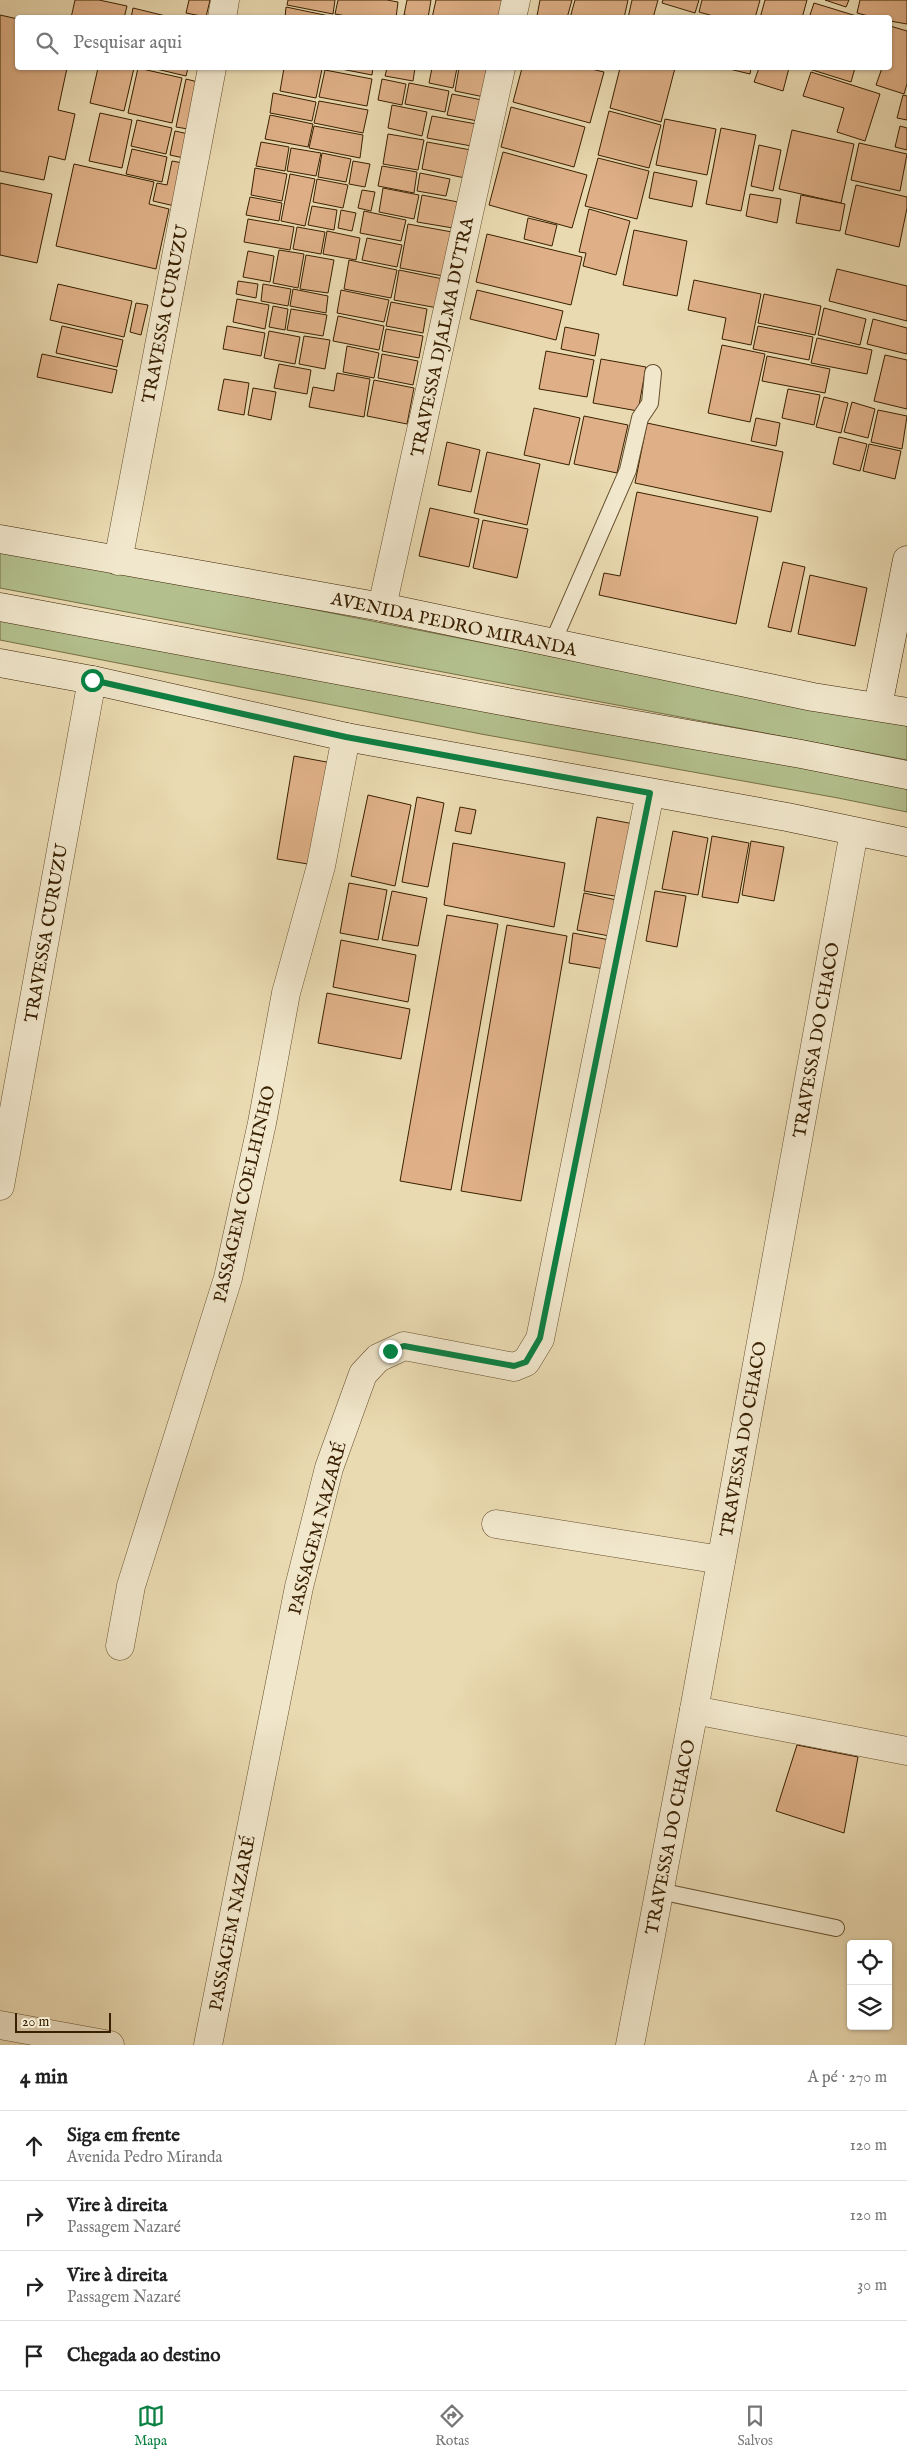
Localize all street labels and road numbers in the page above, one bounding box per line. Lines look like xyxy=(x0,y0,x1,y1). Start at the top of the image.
street label: TRAVESSA DJALMA DUTRA xyxy=(407,215,480,459)
street label: TRAVESSA CURUZU xyxy=(138,222,195,405)
street label: AVENIDA PEDRO MIRANDA xyxy=(328,588,579,663)
street label: TRAVESSA CURUZU xyxy=(20,841,75,1024)
street label: TRAVESSA DO CHACO xyxy=(789,941,846,1140)
street label: PASSAGEM COELHINHO xyxy=(209,1084,282,1305)
street label: TRAVESSA DO CHACO xyxy=(716,1340,773,1539)
street label: PASSAGEM NAZARÉ xyxy=(282,1439,353,1617)
street label: TRAVESSA DO CHACO xyxy=(641,1738,702,1937)
street label: PASSAGEM NAZARÉ xyxy=(203,1833,262,2013)

